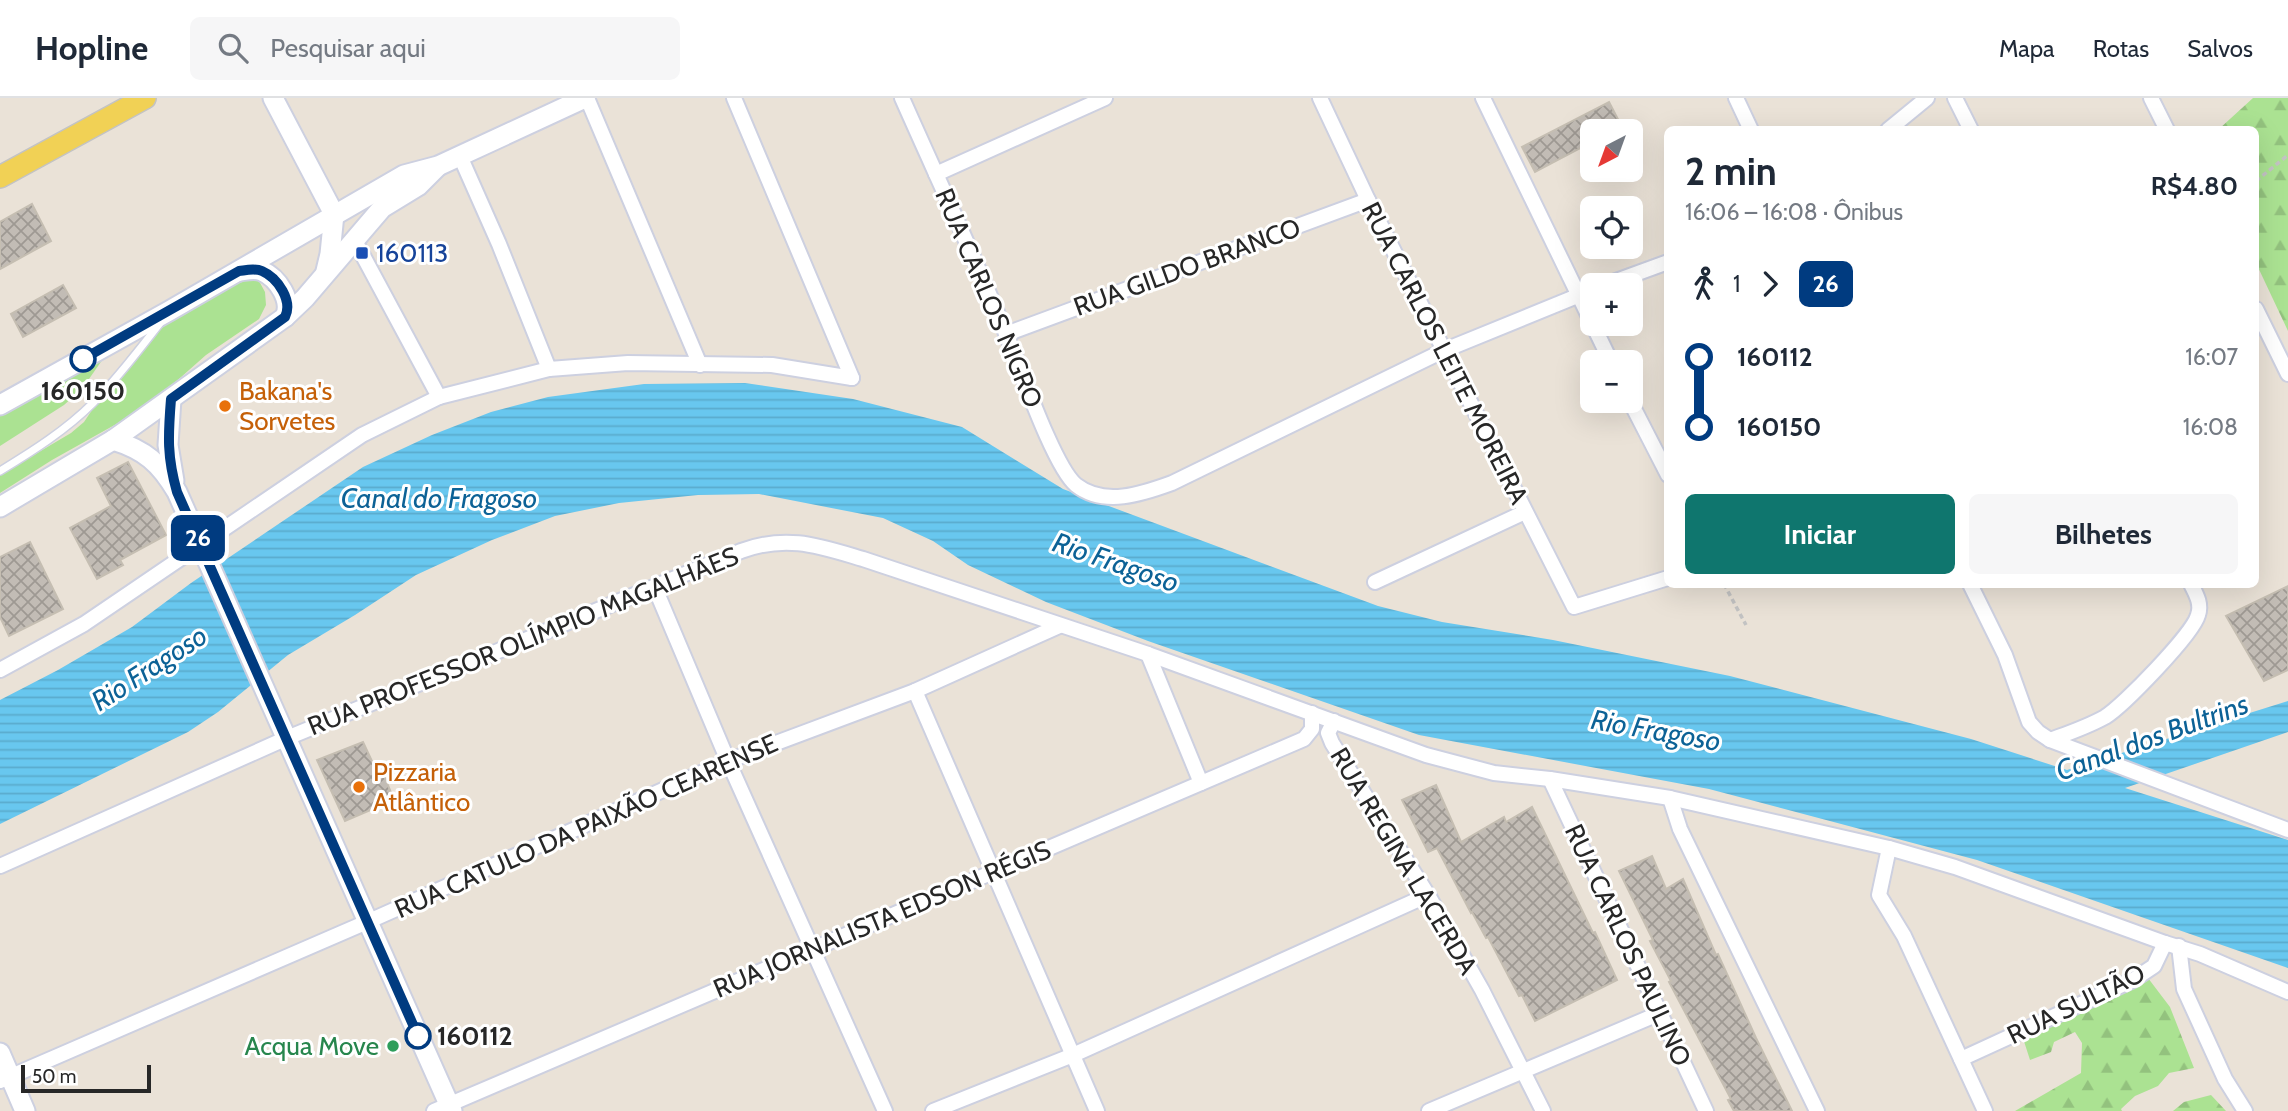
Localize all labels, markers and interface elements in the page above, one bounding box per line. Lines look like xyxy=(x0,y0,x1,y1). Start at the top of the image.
search box xyxy=(190,17,680,80)
text: Hopline xyxy=(35,28,148,68)
icon: search xyxy=(214,29,252,67)
text: Pesquisar aqui xyxy=(270,32,426,64)
text: Mapa xyxy=(1999,34,2055,63)
text: Rotas xyxy=(2093,34,2149,63)
text: Salvos xyxy=(2187,34,2253,63)
north arrow xyxy=(1580,119,1643,182)
map controls xyxy=(1580,119,1643,413)
text: 2 min xyxy=(1685,148,1777,195)
text: R$4.80 xyxy=(2151,170,2238,202)
street label: RUA CARLOS NIGRO xyxy=(928,183,1050,413)
button: locate xyxy=(1580,196,1643,259)
street label: RUA CARLOS LEITE MOREIRA xyxy=(1355,197,1535,509)
text: 16:06 – 16:08 · Ônibus xyxy=(1685,198,1903,226)
street label: RUA GILDO BRANCO xyxy=(1069,211,1305,323)
place label: 160113 xyxy=(376,237,448,269)
marker: 160113 xyxy=(354,245,370,261)
icon: walk xyxy=(1685,265,1723,303)
icon: forward xyxy=(1751,265,1789,303)
text: 26 xyxy=(1813,269,1839,298)
text: 1 xyxy=(1733,270,1741,298)
button: + xyxy=(1580,273,1643,336)
text: 160112 xyxy=(1737,341,1813,373)
text: 16:07 xyxy=(2185,343,2238,371)
marker: 160150 xyxy=(70,346,96,372)
button: − xyxy=(1580,350,1643,413)
place label: 160150 xyxy=(41,375,125,407)
place label: Bakana's Sorvetes xyxy=(239,375,336,437)
marker: Bakana's Sorvetes xyxy=(217,398,233,414)
text: 160150 xyxy=(1737,411,1821,443)
text: 16:08 xyxy=(2183,413,2238,441)
water label: Canal do Fragoso xyxy=(341,481,537,515)
button: Iniciar xyxy=(1685,494,1955,574)
button: Bilhetes xyxy=(1969,494,2238,574)
line badge: 26 xyxy=(166,515,230,561)
text: 26 xyxy=(185,523,211,552)
water label: Rio Fragoso xyxy=(1049,525,1183,599)
street label: RUA PROFESSOR OLÍMPIO MAGALHÃES xyxy=(303,540,743,742)
water label: Rio Fragoso xyxy=(85,618,213,718)
water label: Canal dos Bultrins xyxy=(2051,686,2253,788)
water label: Rio Fragoso xyxy=(1589,702,1723,758)
street label: RUA CATULO DA PAIXÃO CEARENSE xyxy=(390,727,782,925)
street label: RUA REGINA LACERDA xyxy=(1323,742,1485,980)
place label: Pizzaria Atlântico xyxy=(373,756,470,818)
marker: Pizzaria Atlântico xyxy=(351,779,367,795)
street label: RUA CARLOS PAULINO xyxy=(1558,819,1698,1071)
street label: RUA JORNALISTA EDSON RÉGIS xyxy=(708,833,1056,1005)
street label: RUA SULTÃO xyxy=(2002,957,2150,1051)
place label: 160112 xyxy=(437,1020,513,1052)
marker: 160112 xyxy=(405,1023,431,1049)
place label: Acqua Move xyxy=(244,1030,379,1062)
marker: Acqua Move xyxy=(385,1038,401,1054)
scale bar xyxy=(21,1062,150,1094)
text: 50 m xyxy=(32,1065,76,1088)

